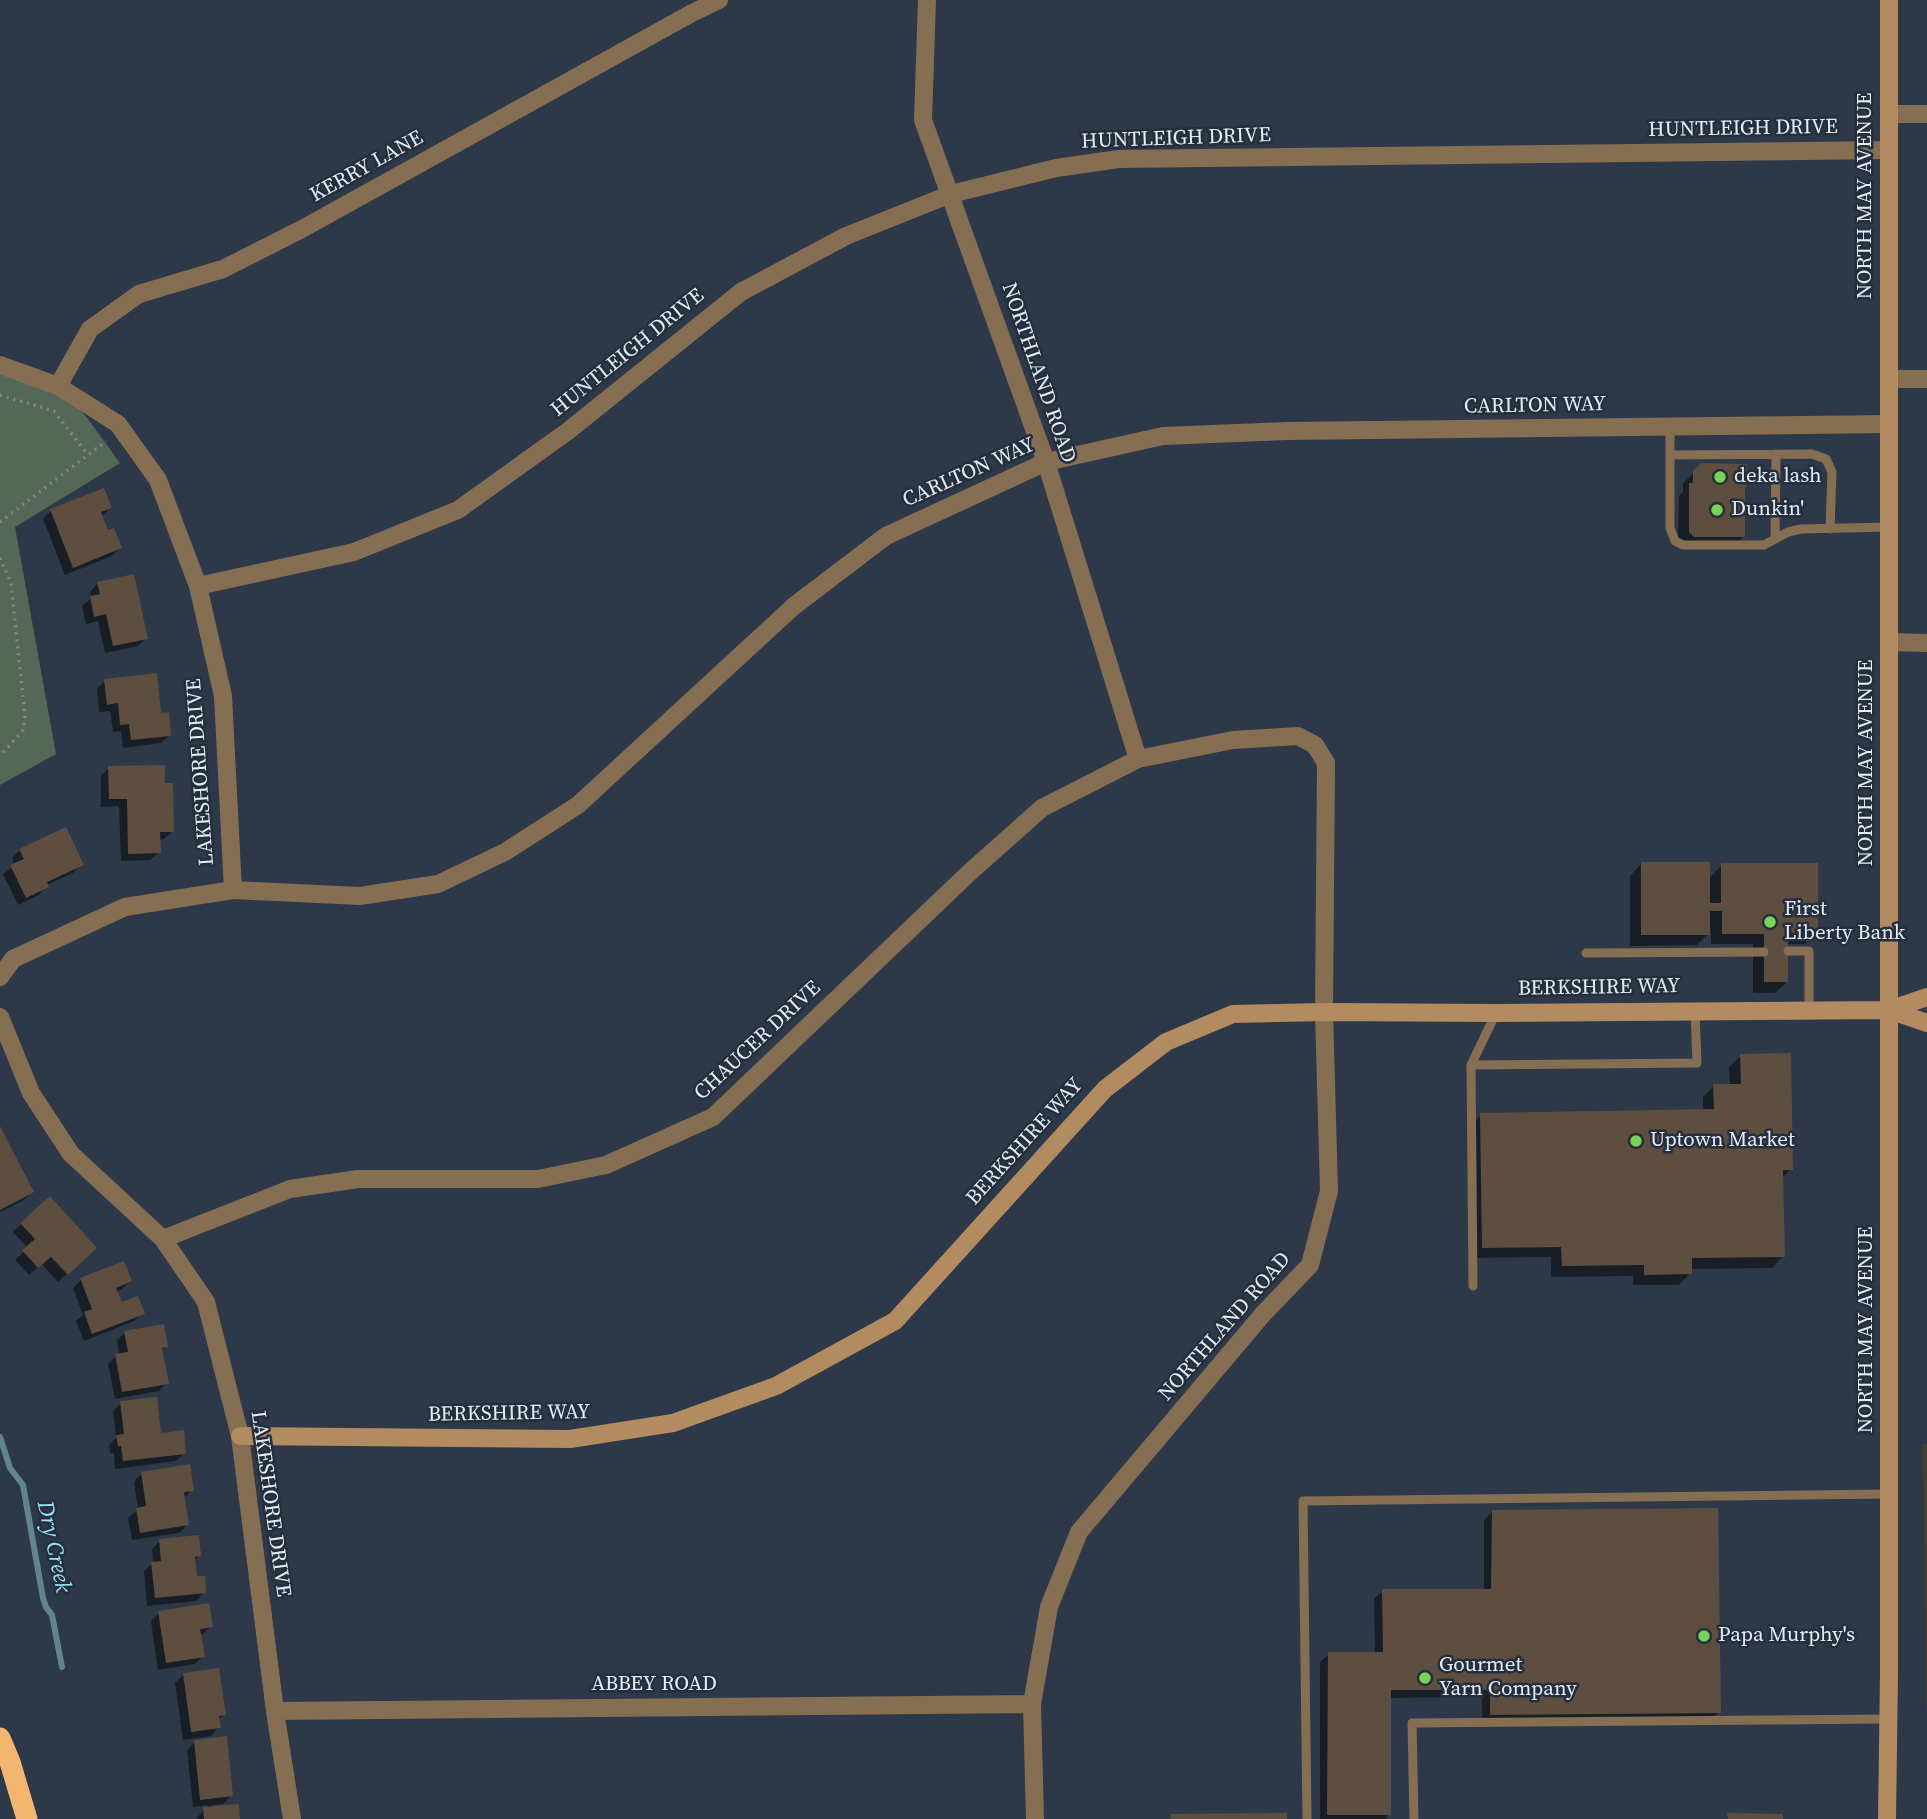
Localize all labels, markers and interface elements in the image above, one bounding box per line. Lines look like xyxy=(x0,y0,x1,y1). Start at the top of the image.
street label: NORTH MAY AVENUE xyxy=(1853,93,1879,299)
street label: HUNTLEIGH DRIVE xyxy=(1648,115,1838,143)
street label: HUNTLEIGH DRIVE xyxy=(1081,123,1271,155)
street label: KERRY LANE xyxy=(306,126,428,208)
street label: NORTHLAND ROAD xyxy=(995,280,1081,466)
street label: HUNTLEIGH DRIVE xyxy=(546,283,710,423)
street label: CARLTON WAY xyxy=(1464,392,1606,420)
street label: CARLTON WAY xyxy=(899,433,1039,513)
place label: deka lash xyxy=(1734,464,1822,490)
marker: deka lash xyxy=(1712,469,1728,485)
place label: Dunkin' xyxy=(1731,497,1804,523)
marker: Dunkin' xyxy=(1709,502,1725,518)
street label: NORTH MAY AVENUE xyxy=(1854,660,1880,866)
street label: LAKESHORE DRIVE xyxy=(182,678,220,866)
place label: First Liberty Bank xyxy=(1784,897,1905,947)
marker: First Liberty Bank xyxy=(1762,914,1778,930)
street label: BERKSHIRE WAY xyxy=(1518,974,1680,1002)
street label: CHAUCER DRIVE xyxy=(689,976,827,1106)
street label: BERKSHIRE WAY xyxy=(961,1073,1089,1211)
place label: Uptown Market xyxy=(1650,1128,1795,1154)
marker: Uptown Market xyxy=(1628,1133,1644,1149)
street label: NORTH MAY AVENUE xyxy=(1854,1227,1880,1433)
street label: NORTHLAND ROAD xyxy=(1154,1247,1296,1407)
street label: BERKSHIRE WAY xyxy=(428,1400,590,1428)
street label: LAKESHORE DRIVE xyxy=(244,1409,296,1599)
water label: Dry Creek xyxy=(30,1498,76,1596)
place label: Papa Murphy's xyxy=(1718,1623,1855,1649)
marker: Papa Murphy's xyxy=(1696,1628,1712,1644)
place label: Gourmet Yarn Company xyxy=(1439,1653,1577,1703)
marker: Gourmet Yarn Company xyxy=(1417,1670,1433,1686)
street label: ABBEY ROAD xyxy=(591,1672,717,1698)

